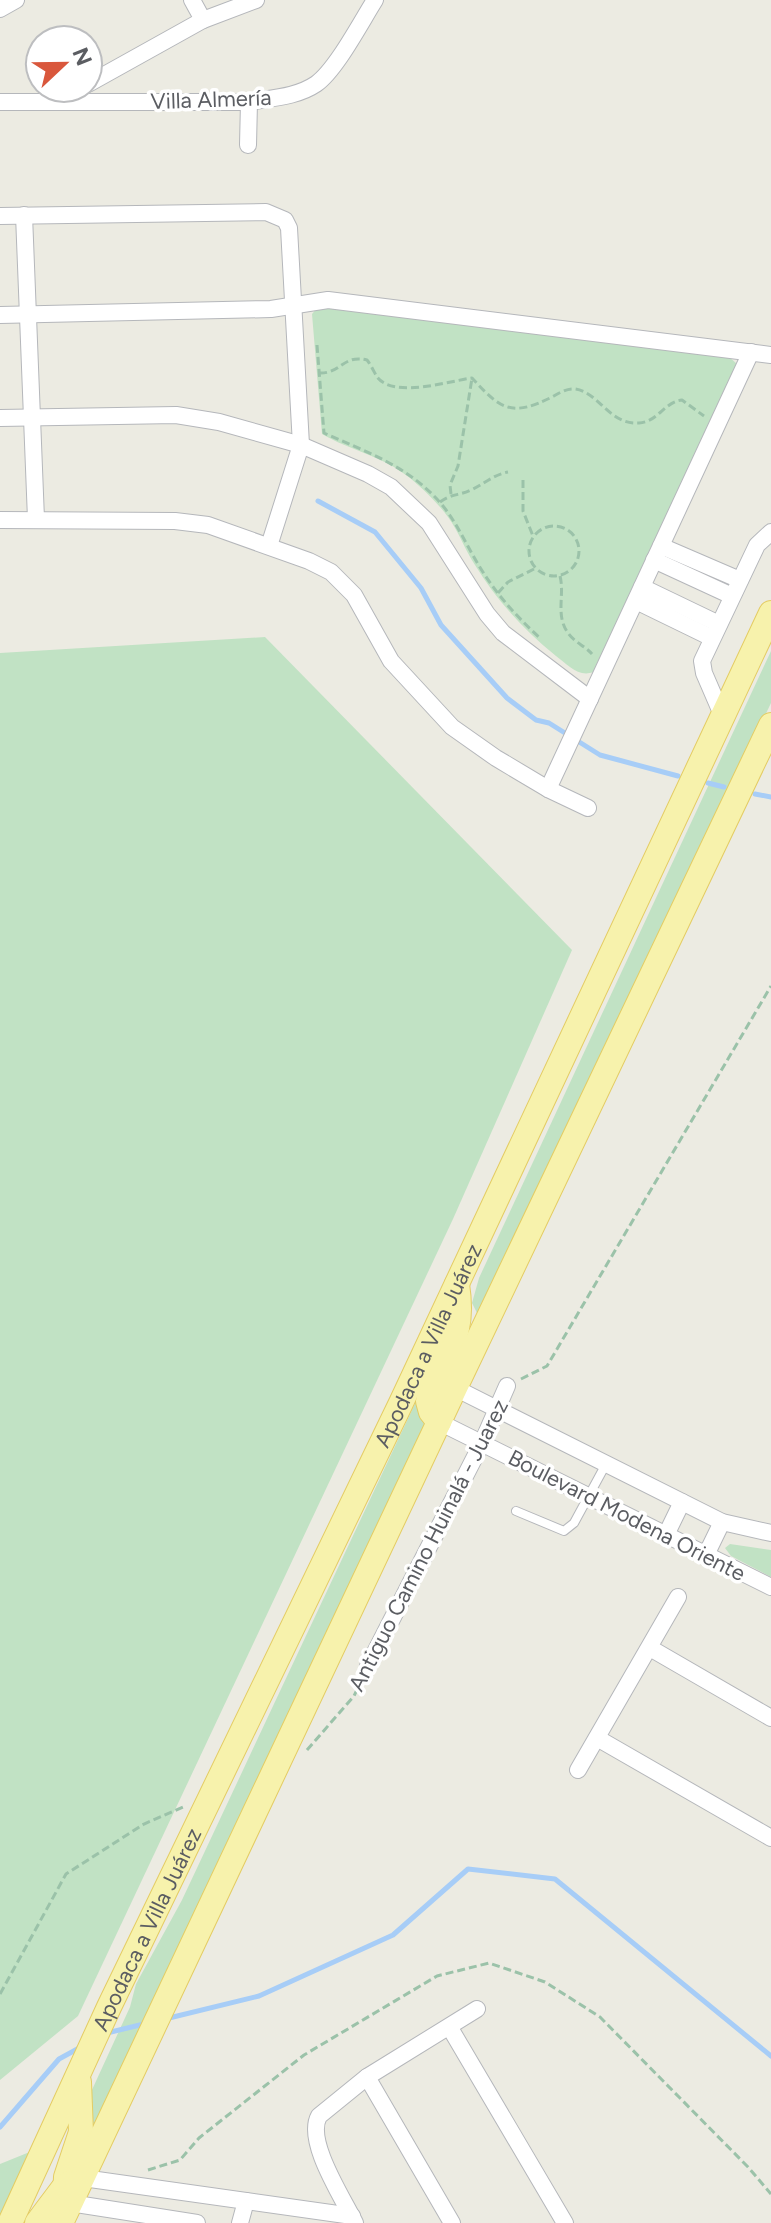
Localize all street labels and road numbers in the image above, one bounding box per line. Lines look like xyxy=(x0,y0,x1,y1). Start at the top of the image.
street label: Villa Almería xyxy=(150,84,272,115)
street label: Apodaca a Villa Juárez xyxy=(369,1239,488,1452)
street label: Antiguo Camino Huinalá - Juarez xyxy=(343,1395,514,1696)
street label: Boulevard Modena Oriente xyxy=(504,1444,750,1587)
street label: Apodaca a Villa Juárez xyxy=(87,1824,207,2035)

